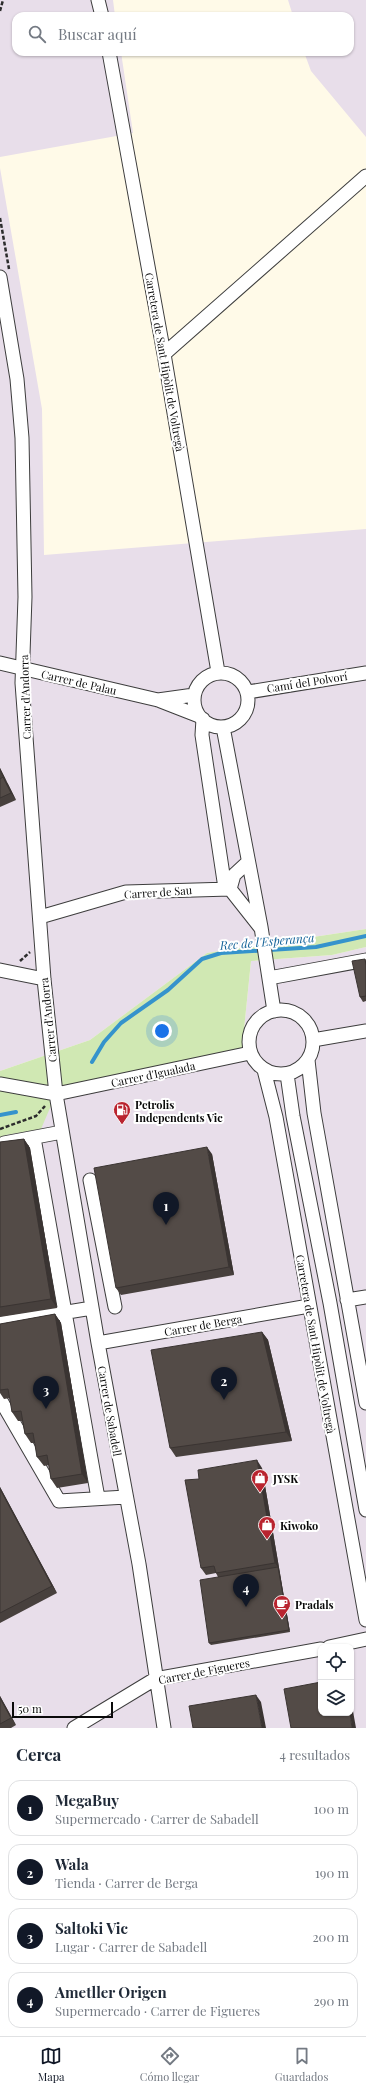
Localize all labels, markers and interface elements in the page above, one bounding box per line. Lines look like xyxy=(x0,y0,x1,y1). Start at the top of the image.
search box xyxy=(12,12,354,56)
icon: search xyxy=(26,23,48,45)
text: Buscar aquí xyxy=(58,24,137,44)
street label: Carretera de Sant Hipòlit de Voltregà xyxy=(142,271,188,453)
street label: Carrer d'Andorra xyxy=(16,654,34,740)
street label: Carrer de Palau xyxy=(40,666,119,698)
street label: Camí del Polvorí xyxy=(266,668,348,696)
street label: Carrer de Sau xyxy=(124,882,193,902)
water label: Rec de l'Esperança xyxy=(218,929,315,953)
street label: Carrer d'Andorra xyxy=(36,977,60,1063)
your location xyxy=(152,1021,172,1041)
street label: Carrer d'Igualada xyxy=(109,1058,197,1090)
place label: Petrolis Independents Vic xyxy=(135,1097,223,1125)
fuel station icon: Petrolis Independents Vic xyxy=(112,1100,132,1125)
pin: 1 xyxy=(153,1192,179,1225)
street label: Carretera de Sant Hipòlit de Voltregà xyxy=(293,1253,339,1435)
street label: Carrer de Berga xyxy=(163,1311,244,1339)
street label: Carrer de Sabadell xyxy=(95,1365,125,1457)
pin: 2 xyxy=(211,1367,237,1400)
pin: 3 xyxy=(33,1376,59,1409)
shop icon: JYSK xyxy=(250,1468,270,1493)
place label: JYSK xyxy=(272,1471,298,1486)
shop icon: Kiwoko xyxy=(257,1515,277,1540)
place label: Kiwoko xyxy=(280,1518,318,1533)
pin: 4 xyxy=(233,1574,259,1607)
cafe icon: Pradals xyxy=(272,1594,292,1619)
place label: Pradals xyxy=(295,1597,334,1612)
map controls xyxy=(318,1644,354,1716)
button: locate xyxy=(318,1644,354,1680)
street label: Carrer de Figueres xyxy=(157,1655,251,1687)
button: layers xyxy=(318,1680,354,1716)
scale bar xyxy=(12,1700,113,1719)
text: 50 m xyxy=(18,1701,42,1716)
text: Cerca xyxy=(16,1743,61,1765)
text: 4 resultados xyxy=(280,1746,350,1763)
text: MegaBuy xyxy=(55,1790,119,1810)
text: 1 xyxy=(28,1800,32,1817)
text: 100 m xyxy=(314,1800,349,1817)
text: Supermercado · Carrer de Sabadell xyxy=(55,1810,259,1827)
text: Wala xyxy=(55,1854,89,1874)
text: 2 xyxy=(27,1864,33,1881)
text: 190 m xyxy=(315,1864,349,1881)
text: Tienda · Carrer de Berga xyxy=(55,1874,198,1891)
text: Saltoki Vic xyxy=(55,1918,128,1938)
text: 3 xyxy=(27,1928,33,1945)
text: 200 m xyxy=(312,1928,349,1945)
text: Lugar · Carrer de Sabadell xyxy=(55,1938,207,1955)
text: Ametller Origen xyxy=(55,1982,167,2002)
text: 4 xyxy=(27,1992,33,2009)
text: 290 m xyxy=(314,1992,349,2009)
text: Supermercado · Carrer de Figueres xyxy=(55,2002,260,2019)
tab: Mapa xyxy=(38,2045,65,2084)
tab: Cómo llegar xyxy=(140,2045,199,2084)
tab: Guardados xyxy=(275,2045,328,2084)

